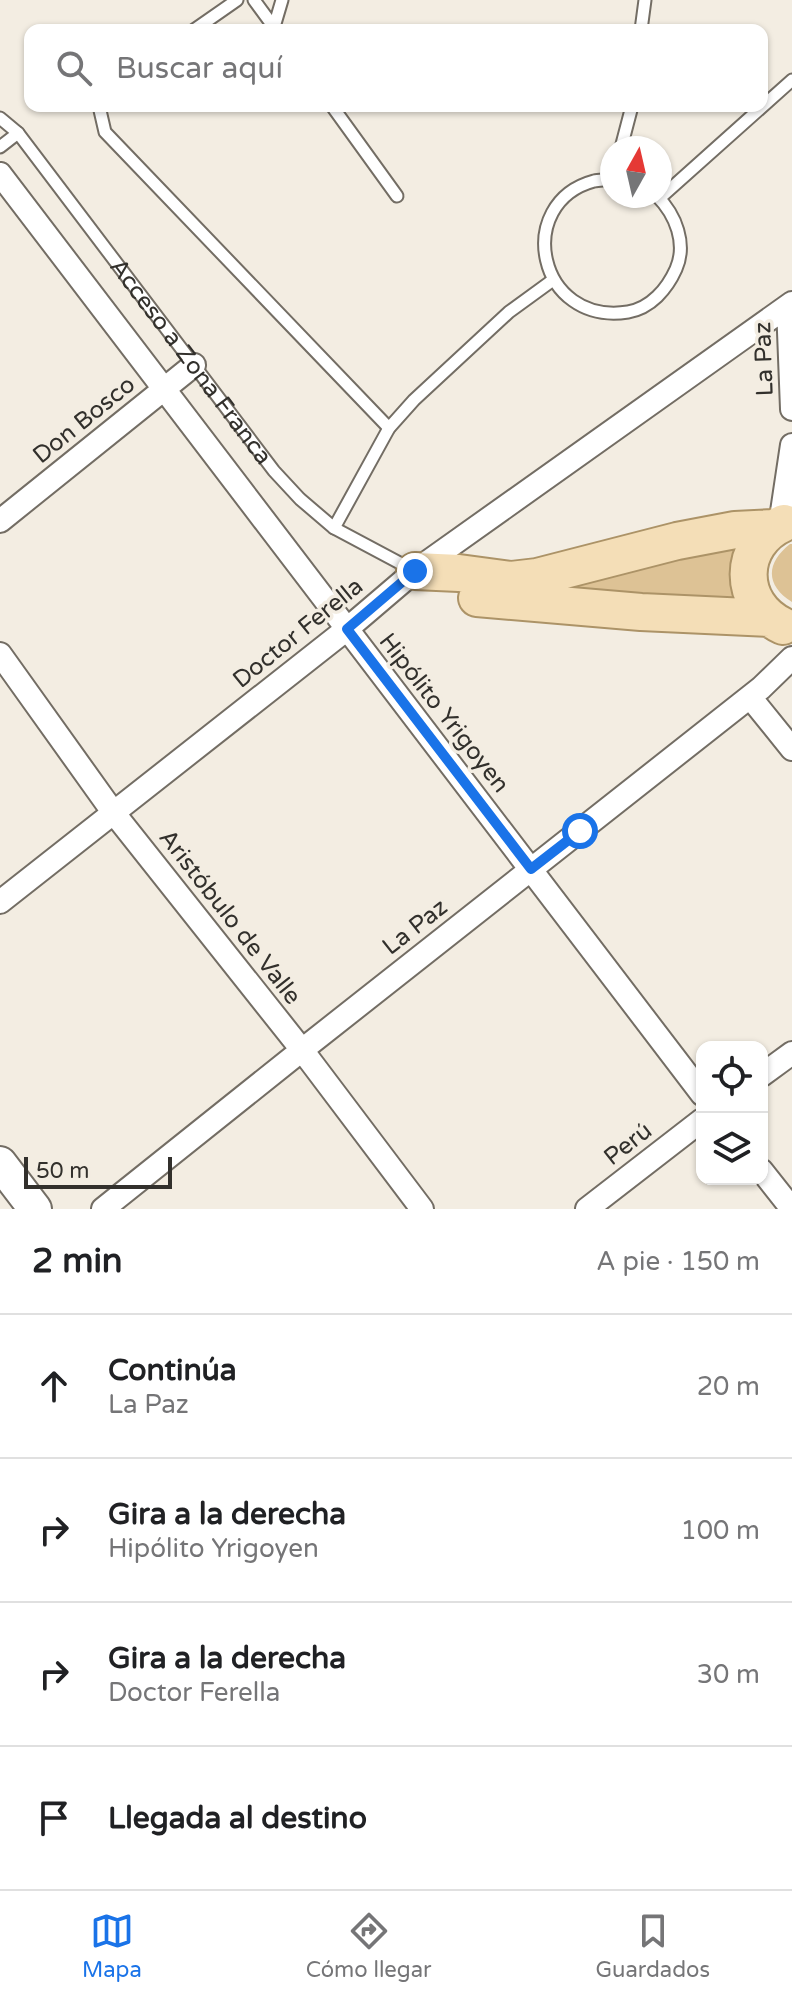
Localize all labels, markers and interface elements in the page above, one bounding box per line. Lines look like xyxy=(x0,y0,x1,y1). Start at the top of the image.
search box xyxy=(24,24,768,112)
icon: search xyxy=(52,46,96,90)
text: Buscar aquí xyxy=(116,50,283,87)
north arrow xyxy=(600,136,672,208)
street label: Acceso a Zona Franca xyxy=(104,253,278,470)
street label: La Paz xyxy=(748,321,780,397)
street label: Don Bosco xyxy=(27,370,141,470)
route end xyxy=(397,553,433,589)
street label: Doctor Ferella xyxy=(227,572,369,694)
street label: Hipólito Yrigoyen xyxy=(373,627,515,799)
route start xyxy=(562,813,598,849)
street label: Aristóbulo de Valle xyxy=(153,824,307,1010)
street label: La Paz xyxy=(377,893,453,961)
map controls xyxy=(696,1041,768,1185)
button: locate xyxy=(696,1041,768,1113)
button: layers xyxy=(696,1113,768,1185)
street label: Perú xyxy=(598,1116,658,1172)
scale bar xyxy=(24,1153,172,1189)
text: 50 m xyxy=(36,1158,90,1184)
text: 2 min xyxy=(32,1241,123,1282)
text: A pie · 150 m xyxy=(596,1246,760,1277)
text: Continúa xyxy=(108,1352,237,1389)
icon: ahead xyxy=(32,1364,76,1408)
text: 20 m xyxy=(697,1371,760,1402)
text: La Paz xyxy=(108,1389,189,1420)
text: Gira a la derecha xyxy=(108,1496,346,1533)
icon: right xyxy=(32,1508,76,1552)
text: 100 m xyxy=(680,1515,760,1546)
text: Hipólito Yrigoyen xyxy=(108,1533,319,1564)
text: Gira a la derecha xyxy=(108,1640,346,1677)
icon: right xyxy=(32,1652,76,1696)
text: 30 m xyxy=(697,1659,760,1690)
text: Doctor Ferella xyxy=(108,1677,280,1708)
icon: arrive xyxy=(32,1796,76,1840)
text: Llegada al destino xyxy=(108,1800,367,1837)
tab: Mapa xyxy=(82,1909,142,1983)
tab: Cómo llegar xyxy=(306,1909,431,1983)
tab: Guardados xyxy=(595,1909,710,1983)

